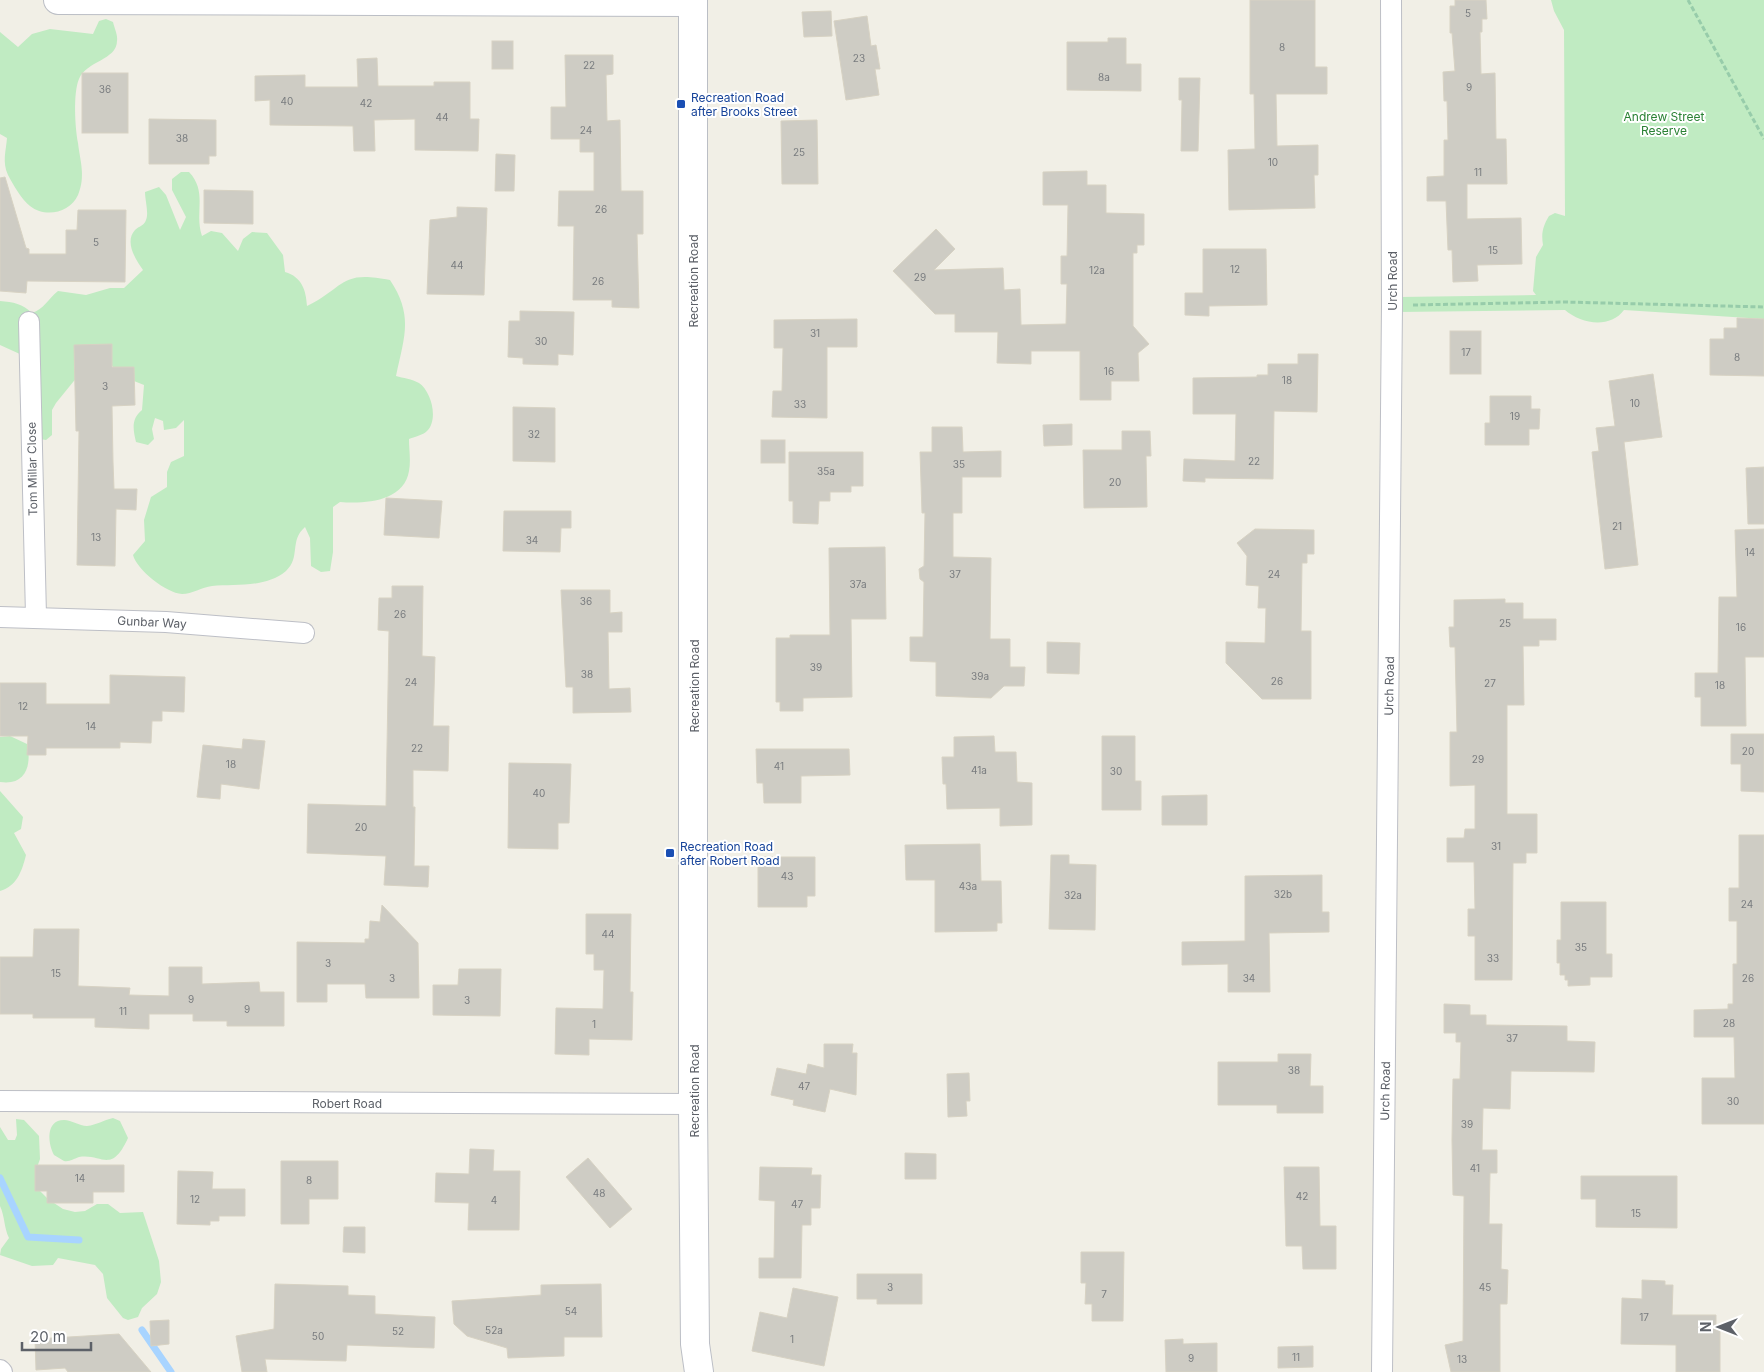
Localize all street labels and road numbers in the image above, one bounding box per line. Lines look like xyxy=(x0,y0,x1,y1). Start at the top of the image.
street label: Recreation Road xyxy=(686,234,701,328)
street label: Urch Road xyxy=(1385,251,1400,311)
street label: Tom Millar Close xyxy=(24,422,40,516)
street label: Gunbar Way xyxy=(117,613,187,631)
street label: Recreation Road xyxy=(687,639,702,733)
street label: Urch Road xyxy=(1381,656,1397,716)
street label: Recreation Road xyxy=(687,1044,702,1138)
street label: Urch Road xyxy=(1377,1061,1393,1121)
street label: Robert Road xyxy=(312,1096,382,1111)

